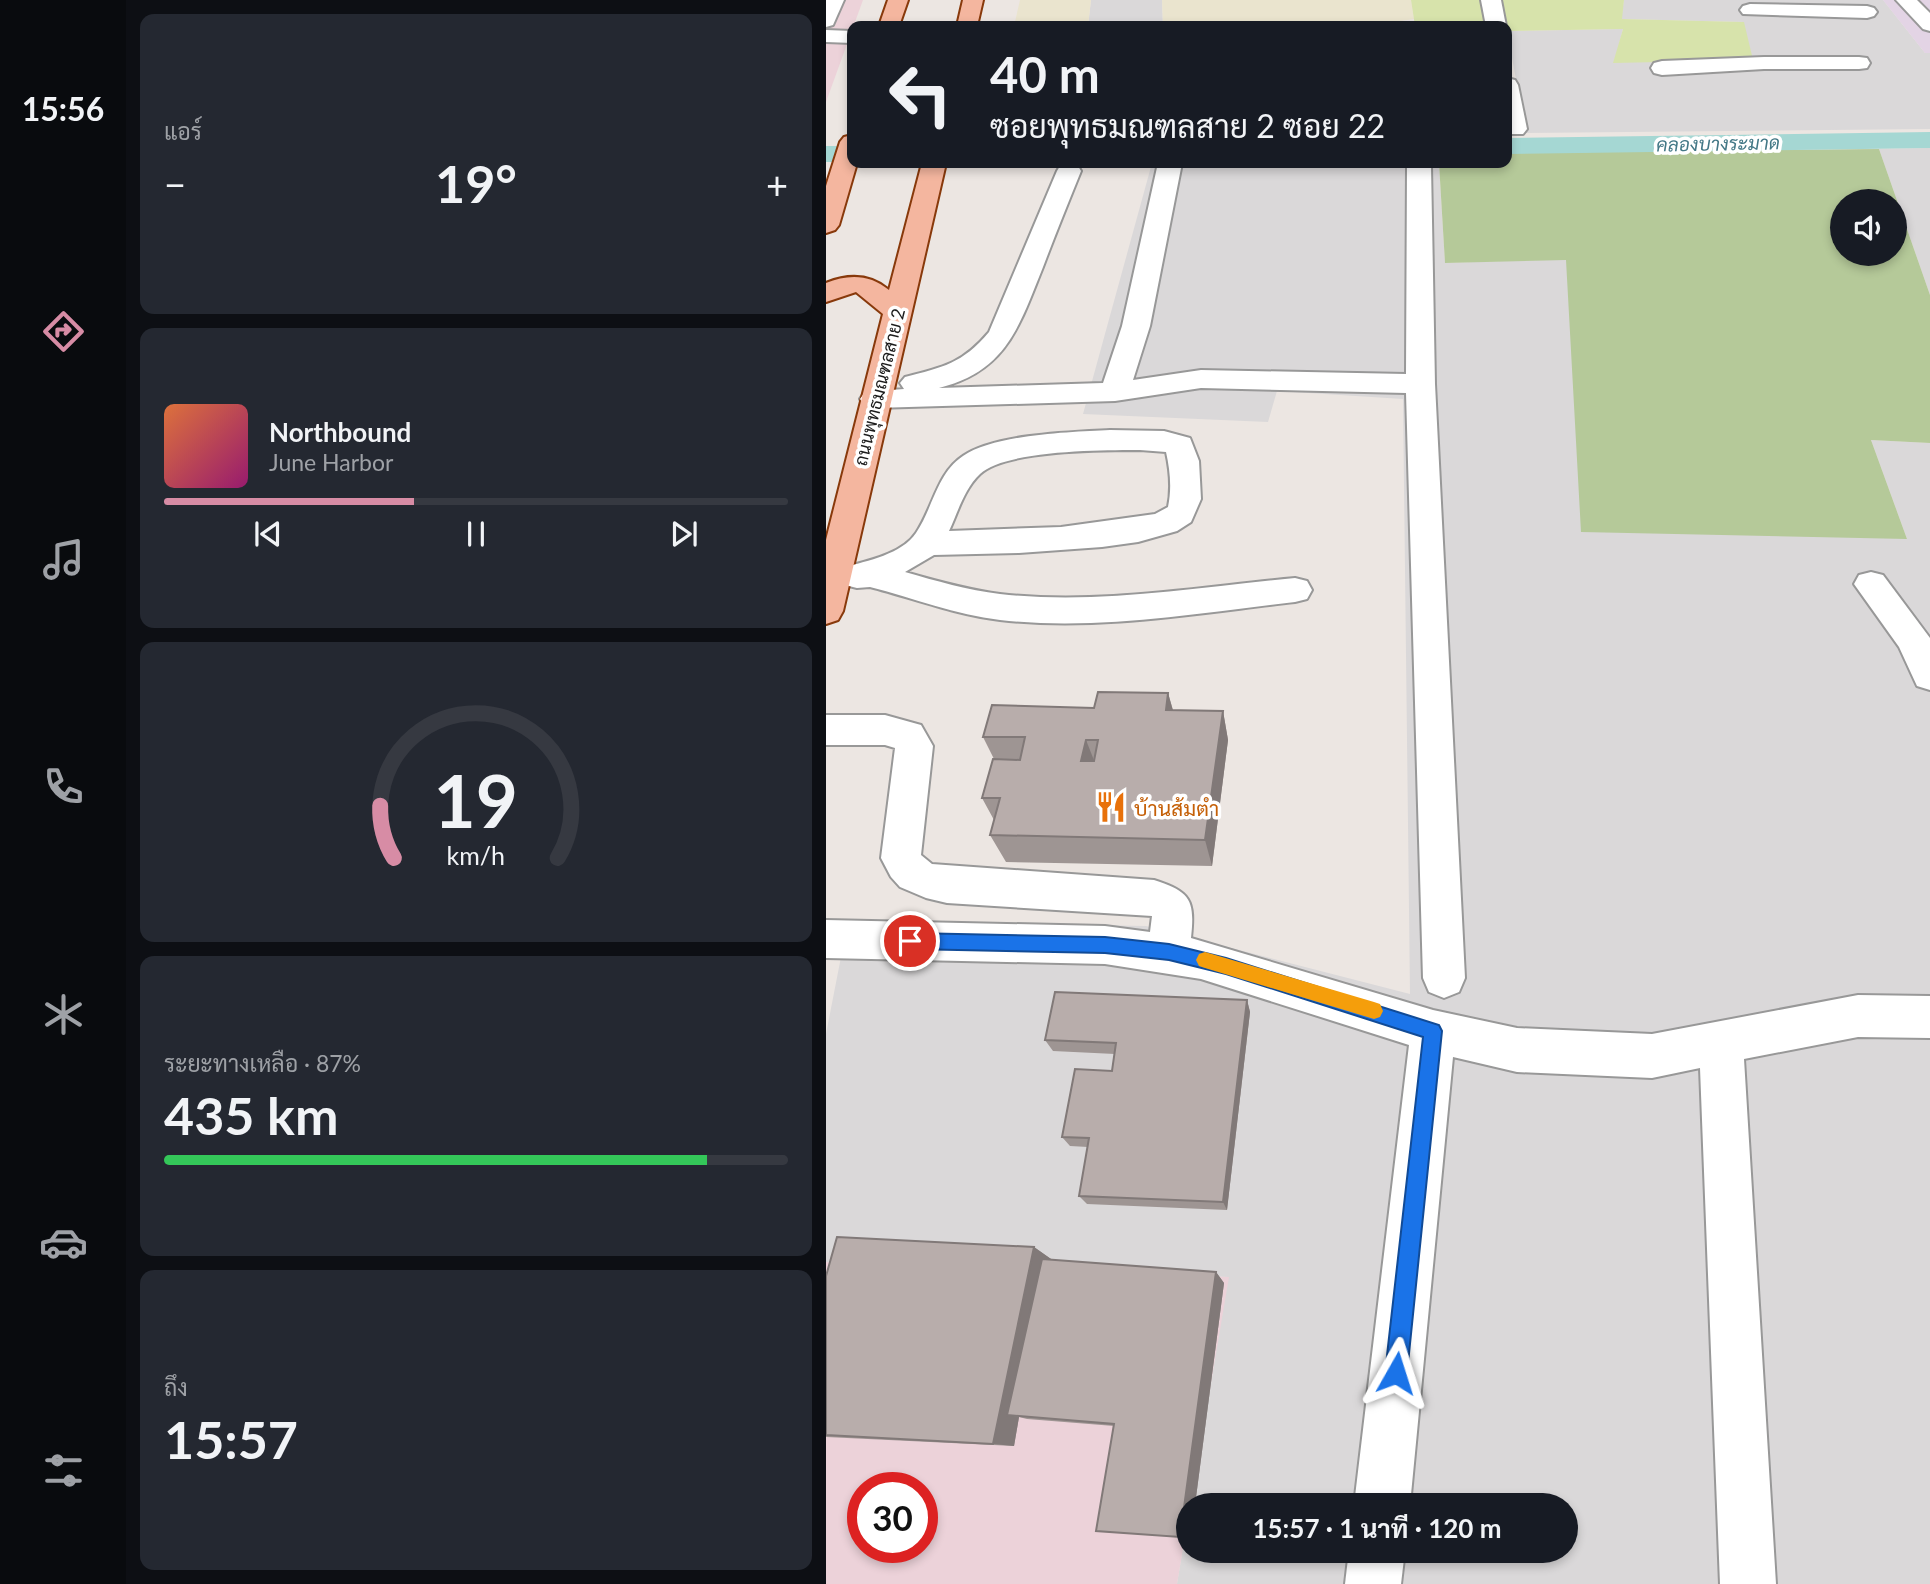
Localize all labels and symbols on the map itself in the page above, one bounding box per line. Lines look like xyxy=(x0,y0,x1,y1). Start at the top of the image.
water label: คลองบางระมาด xyxy=(1656,130,1780,156)
street label: ถนนพุทธมณฑลสาย 2 xyxy=(849,306,911,469)
restaurant icon: บ้านส้มตำ xyxy=(1094,790,1128,824)
place label: บ้านส้มตำ xyxy=(1134,795,1219,820)
pin xyxy=(880,911,940,971)
position arrow xyxy=(1359,1336,1433,1410)
speed limit sign: 30 xyxy=(847,1472,938,1563)

